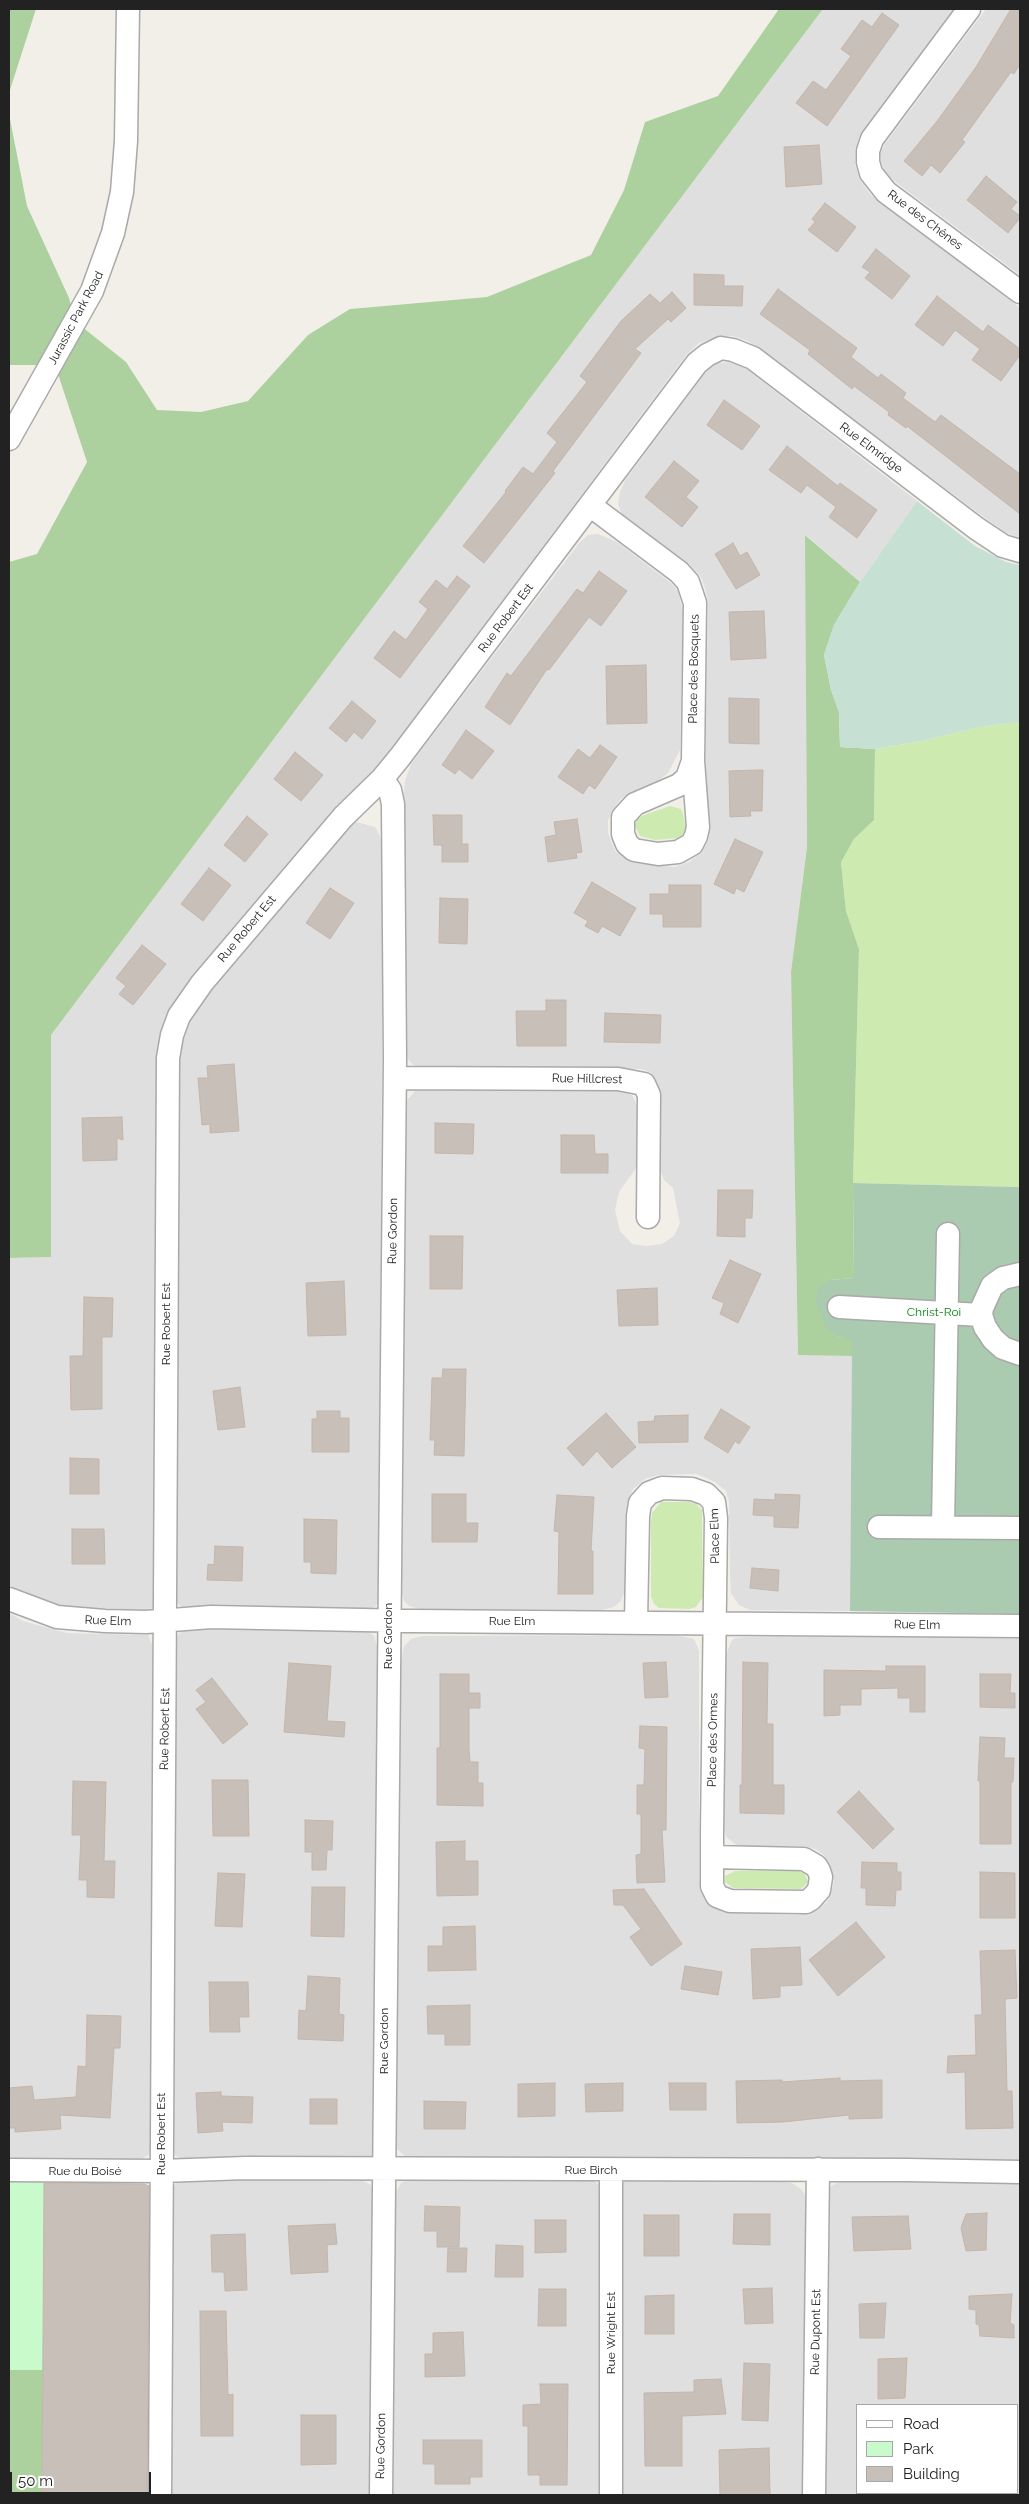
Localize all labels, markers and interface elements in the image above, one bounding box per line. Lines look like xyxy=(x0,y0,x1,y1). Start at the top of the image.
street label: Rue des Chênes xyxy=(885,187,965,253)
street label: Jurassic Park Road xyxy=(45,269,107,367)
street label: Rue Elmridge xyxy=(837,420,905,476)
street label: Rue Robert Est xyxy=(475,581,537,655)
street label: Place des Bosquets xyxy=(686,614,702,724)
street label: Rue Robert Est xyxy=(215,893,279,965)
street label: Rue Hillcrest xyxy=(552,1071,622,1087)
street label: Rue Gordon xyxy=(385,1198,401,1264)
street label: Rue Robert Est xyxy=(159,1283,173,1365)
park label: Christ-Roi xyxy=(907,1305,961,1319)
street label: Place Elm xyxy=(707,1508,723,1564)
street label: Rue Gordon xyxy=(381,1603,395,1669)
street label: Rue Elm xyxy=(84,1613,132,1629)
street label: Rue Elm xyxy=(489,1614,535,1628)
street label: Rue Elm xyxy=(894,1617,940,1633)
street label: Rue Robert Est xyxy=(157,1688,173,1770)
street label: Place des Ormes xyxy=(705,1693,721,1787)
street label: Rue Gordon xyxy=(377,2008,391,2074)
street label: Rue Robert Est xyxy=(154,2093,168,2175)
street label: Rue Birch xyxy=(564,2163,618,2177)
street label: Rue du Boisé xyxy=(48,2164,122,2178)
street label: Rue Dupont Est xyxy=(808,2289,824,2375)
street label: Rue Wright Est xyxy=(604,2292,618,2374)
legend xyxy=(856,2404,1019,2494)
street label: Rue Gordon xyxy=(373,2413,389,2479)
text: Road xyxy=(903,2415,939,2433)
text: Park xyxy=(903,2440,934,2458)
scale bar xyxy=(12,2462,154,2494)
text: Building xyxy=(903,2465,960,2483)
text: 50 m xyxy=(18,2472,53,2490)

